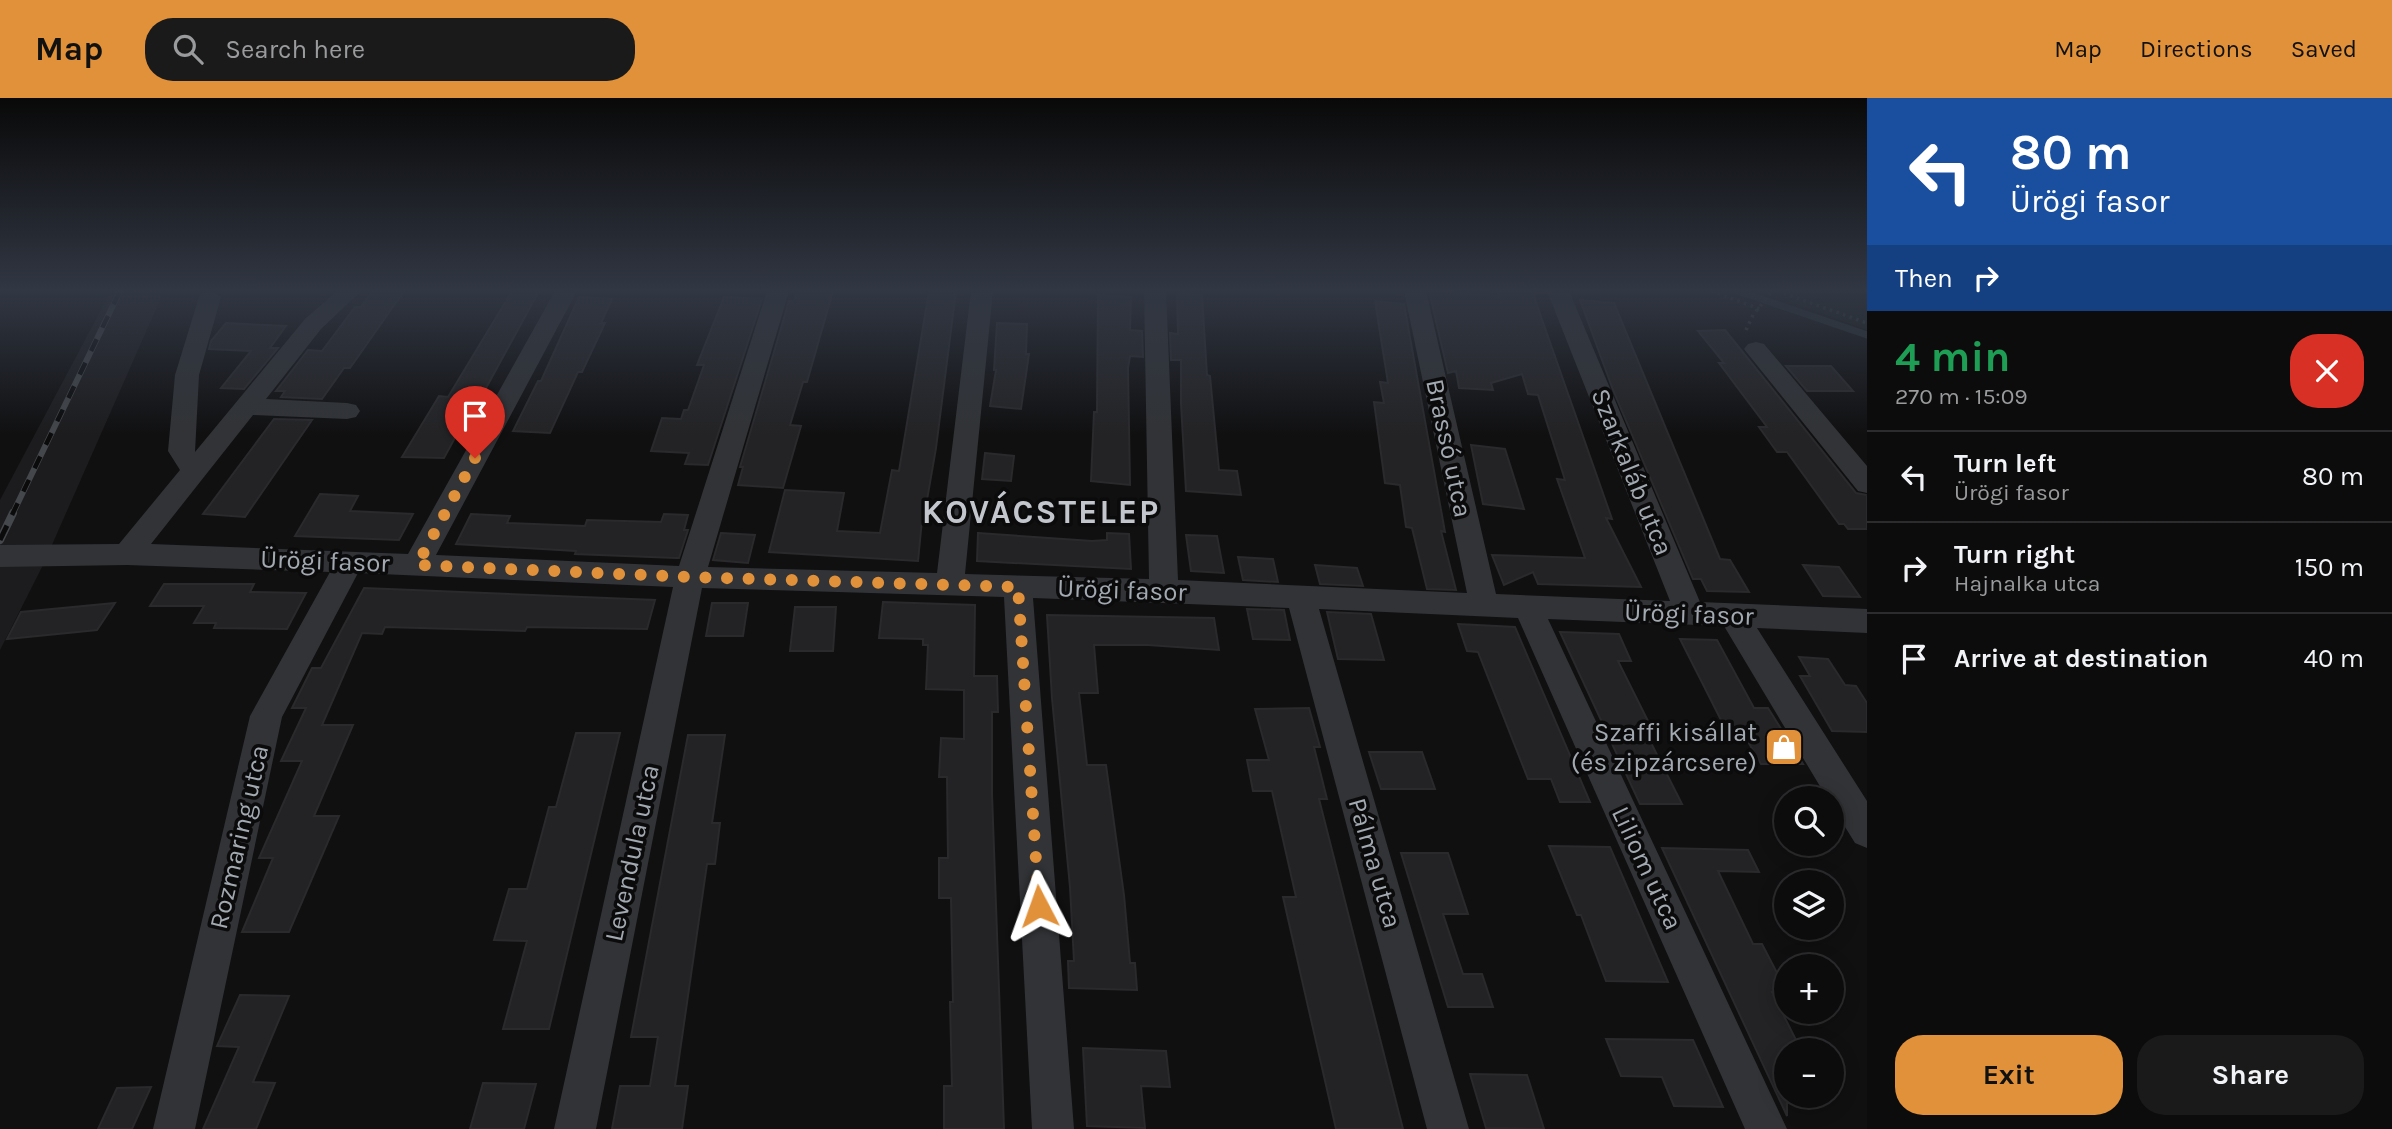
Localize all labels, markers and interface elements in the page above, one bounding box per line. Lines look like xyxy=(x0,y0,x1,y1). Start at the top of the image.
search box xyxy=(145,18,635,81)
text: Map xyxy=(35,30,103,68)
icon: search xyxy=(169,30,207,68)
text: Search here xyxy=(225,34,365,65)
text: Map xyxy=(2054,35,2102,63)
text: Directions xyxy=(2140,35,2253,63)
text: Saved xyxy=(2291,35,2357,63)
text: 80 m xyxy=(2010,124,2132,181)
icon: left xyxy=(1895,126,1986,217)
text: Ürögi fasor xyxy=(2010,183,2170,220)
icon: right xyxy=(1967,259,2005,297)
text: Then xyxy=(1895,263,1953,294)
text: 4 min xyxy=(1895,332,2010,382)
button: close xyxy=(2290,334,2364,408)
street label: Brassó utca xyxy=(1419,376,1479,520)
text: 270 m · 15:09 xyxy=(1895,383,2028,410)
street label: Szarkaláb utca xyxy=(1584,384,1680,560)
pin xyxy=(445,386,505,458)
icon: arrive xyxy=(456,397,494,435)
text: Turn left xyxy=(1954,448,2056,479)
icon: left xyxy=(1895,458,1933,496)
text: 80 m xyxy=(2302,461,2364,492)
text: Ürögi fasor xyxy=(1954,479,2069,506)
district label: KOVÁCSTELEP xyxy=(922,490,1160,531)
text: Turn right xyxy=(1954,539,2075,570)
street label: Ürögi fasor xyxy=(260,543,391,579)
icon: right xyxy=(1895,549,1933,587)
text: 150 m xyxy=(2295,552,2364,583)
text: Hajnalka utca xyxy=(1954,570,2100,597)
street label: Ürögi fasor xyxy=(1057,572,1188,608)
street label: Ürögi fasor xyxy=(1624,596,1755,632)
icon: arrive xyxy=(1895,640,1933,678)
text: Arrive at destination xyxy=(1954,643,2208,674)
text: 40 m xyxy=(2304,643,2364,674)
place label: Szaffi kisállat (és zipzárcsere) xyxy=(1571,717,1757,778)
shop icon: Szaffi kisállat (és zipzárcsere) xyxy=(1763,726,1805,768)
street label: Rozmaring utca xyxy=(203,742,275,932)
street label: Levendula utca xyxy=(598,762,666,944)
map controls xyxy=(1774,786,1844,1108)
button: search xyxy=(1774,786,1844,856)
street label: Pálma utca xyxy=(1342,794,1408,932)
street label: Liliom utca xyxy=(1605,801,1689,935)
position arrow xyxy=(1002,869,1076,943)
button: layers xyxy=(1774,870,1844,940)
button: + xyxy=(1774,954,1844,1024)
button: Exit xyxy=(1895,1035,2123,1115)
button: Share xyxy=(2137,1035,2364,1115)
button: − xyxy=(1774,1038,1844,1108)

